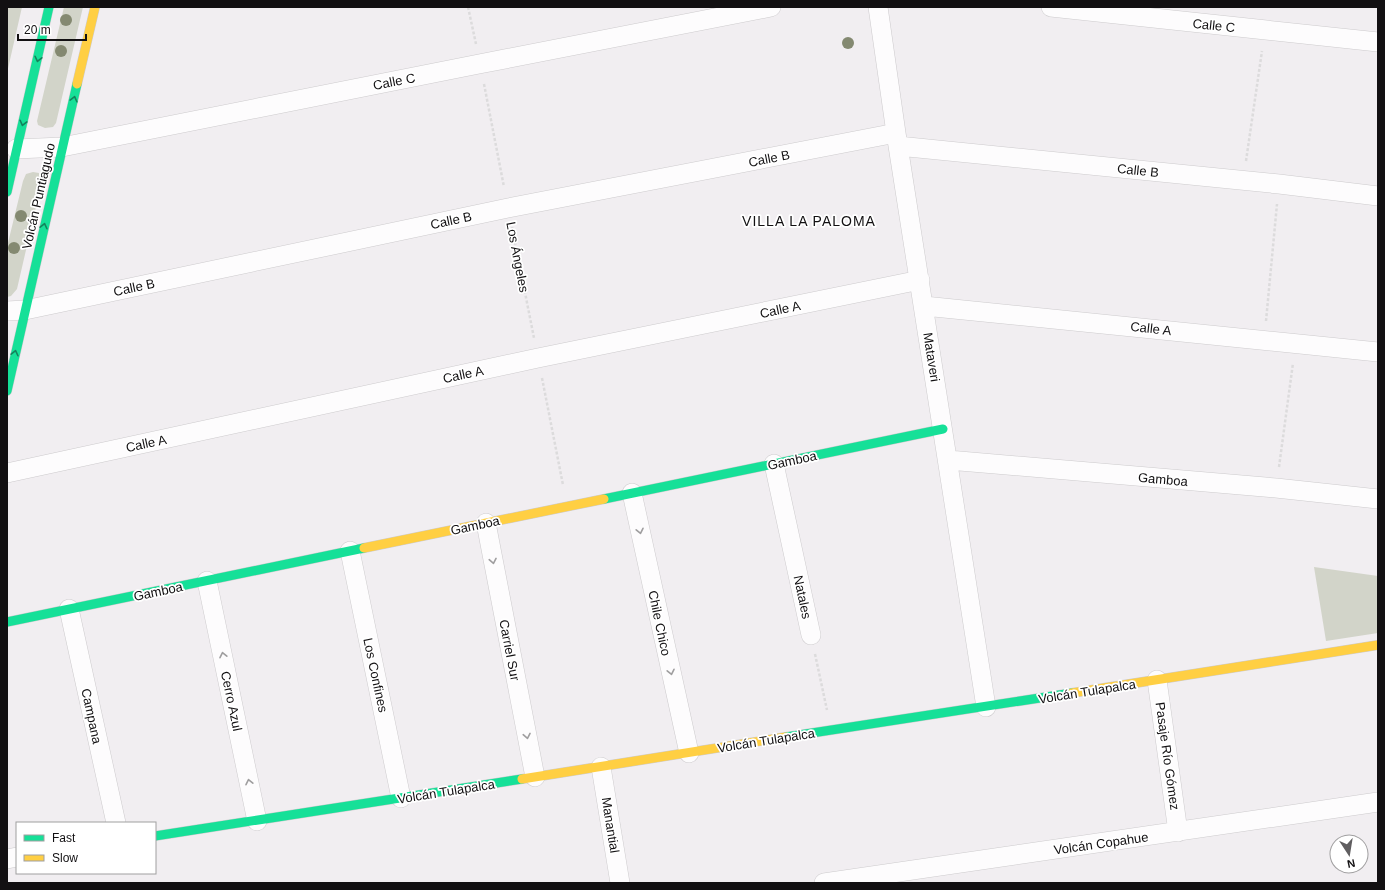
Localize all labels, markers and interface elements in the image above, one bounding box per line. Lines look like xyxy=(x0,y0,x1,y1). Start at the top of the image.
scale bar xyxy=(18,16,86,42)
street label: Calle C xyxy=(1192,16,1236,35)
text: 20 m xyxy=(24,23,51,37)
one-way arrow xyxy=(35,56,43,62)
street label: Calle C xyxy=(372,70,416,93)
one-way arrow xyxy=(69,96,78,103)
one-way arrow xyxy=(19,120,27,126)
street label: Volcán Puntiagudo xyxy=(19,142,58,251)
street label: Calle B xyxy=(747,147,791,170)
street label: Calle B xyxy=(1116,161,1160,180)
street label: Calle B xyxy=(429,209,473,232)
district label: VILLA LA PALOMA xyxy=(742,213,876,229)
street label: Los Ángeles xyxy=(503,221,532,294)
one-way arrow xyxy=(40,223,48,229)
street label: Calle B xyxy=(112,276,156,299)
street label: Calle A xyxy=(758,298,802,321)
street label: Calle A xyxy=(1130,319,1173,338)
street label: Mataveri xyxy=(920,331,943,383)
one-way arrow xyxy=(11,349,19,356)
street label: Calle A xyxy=(441,363,485,386)
street label: Calle A xyxy=(124,432,168,455)
street label: Gamboa xyxy=(766,448,819,473)
street label: Gamboa xyxy=(1137,470,1189,489)
street label: Gamboa xyxy=(449,513,502,538)
one-way arrow xyxy=(636,528,644,535)
one-way arrow xyxy=(489,558,497,564)
street label: Natales xyxy=(791,574,815,621)
street label: Gamboa xyxy=(132,579,185,604)
street label: Chile Chico xyxy=(645,589,674,657)
street label: Carriel Sur xyxy=(496,618,523,683)
street label: Los Confines xyxy=(360,636,391,714)
one-way arrow xyxy=(219,652,227,658)
one-way arrow xyxy=(667,669,675,675)
street label: Cerro Azul xyxy=(218,670,245,732)
street label: Volcán Tulapalca xyxy=(1037,676,1138,707)
street label: Campana xyxy=(78,687,105,746)
street label: Pasaje Río Gómez xyxy=(1152,701,1183,811)
street label: Volcán Tulapalca xyxy=(716,725,817,756)
one-way arrow xyxy=(522,733,531,740)
street label: Volcán Tulapalca xyxy=(396,776,497,807)
one-way arrow xyxy=(246,779,254,786)
street label: Manantial xyxy=(599,796,622,854)
legend xyxy=(16,822,156,874)
street label: Volcán Copahue xyxy=(1053,829,1149,858)
text: Fast xyxy=(52,831,76,845)
north arrow xyxy=(1329,834,1369,874)
text: Slow xyxy=(52,851,78,865)
text: N xyxy=(1346,857,1356,870)

